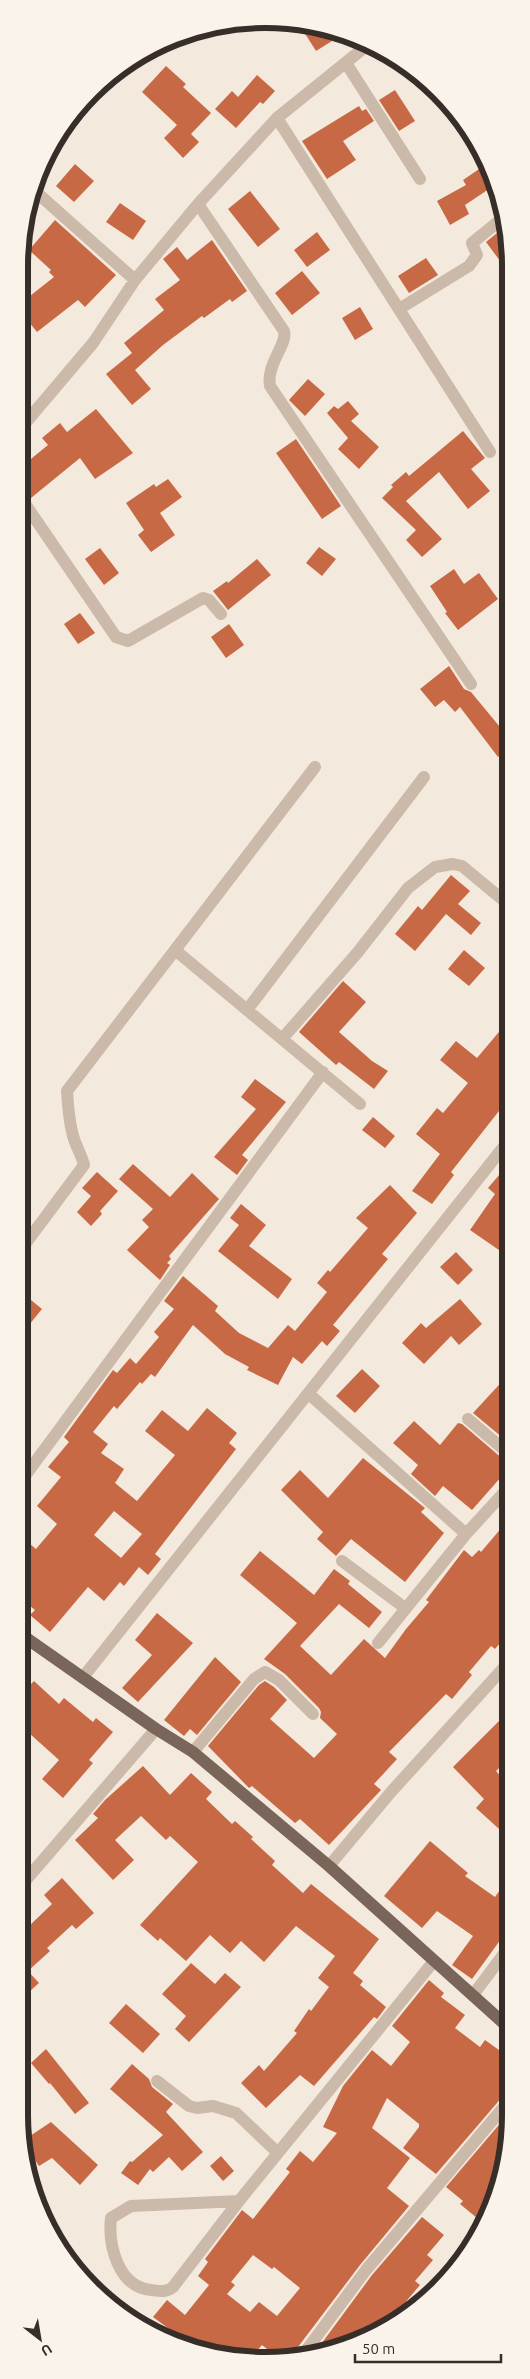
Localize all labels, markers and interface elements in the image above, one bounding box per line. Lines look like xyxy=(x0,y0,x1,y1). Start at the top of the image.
north arrow xyxy=(15,2314,65,2364)
scale bar xyxy=(355,2332,501,2364)
text: 50 m xyxy=(362,2340,395,2357)
text: U xyxy=(38,2341,55,2360)

